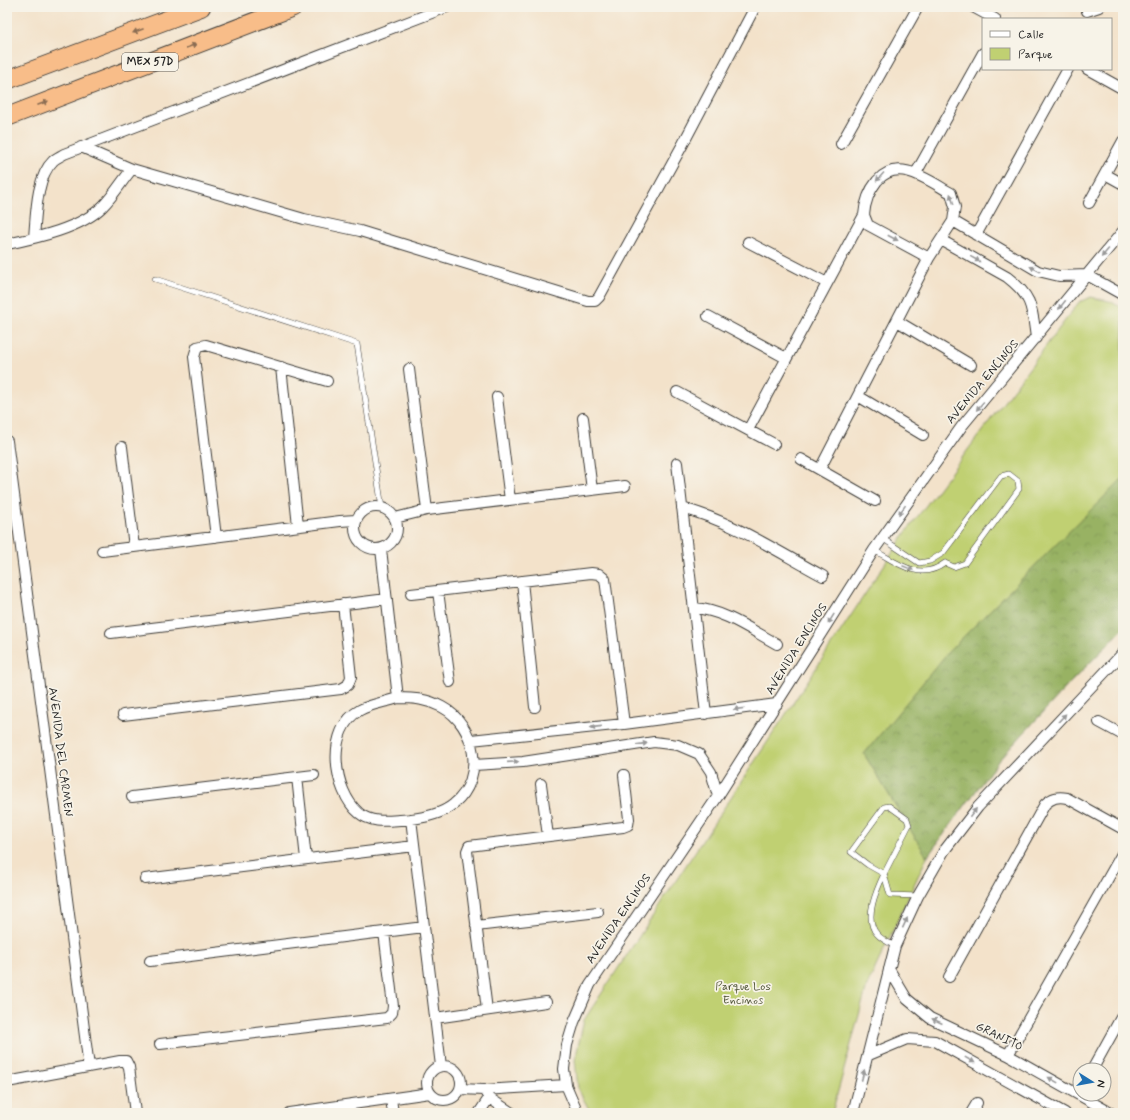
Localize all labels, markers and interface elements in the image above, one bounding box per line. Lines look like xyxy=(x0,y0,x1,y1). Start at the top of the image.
legend xyxy=(982,18,1112,70)
text: Calle xyxy=(1018,27,1044,43)
one-way arrow xyxy=(131,28,143,34)
one-way arrow xyxy=(185,43,197,49)
text: Parque xyxy=(1018,47,1053,63)
road number: MEX 57D xyxy=(122,53,178,71)
one-way arrow xyxy=(38,100,50,106)
one-way arrow xyxy=(876,172,885,183)
one-way arrow xyxy=(949,192,955,204)
one-way arrow xyxy=(887,235,899,241)
one-way arrow xyxy=(1100,248,1109,258)
one-way arrow xyxy=(969,256,981,263)
one-way arrow xyxy=(1029,266,1041,272)
one-way arrow xyxy=(1058,300,1067,311)
street label: AVENIDA ENCINOS xyxy=(943,336,1023,427)
one-way arrow xyxy=(975,400,984,411)
one-way arrow xyxy=(899,505,907,515)
one-way arrow xyxy=(903,565,914,571)
street label: AVENIDA ENCINOS xyxy=(762,600,832,698)
one-way arrow xyxy=(827,614,835,624)
street label: AVENIDA DEL CARMEN xyxy=(44,686,76,818)
one-way arrow xyxy=(733,706,745,712)
one-way arrow xyxy=(1057,713,1067,723)
one-way arrow xyxy=(590,724,602,731)
one-way arrow xyxy=(636,741,648,747)
one-way arrow xyxy=(507,759,519,766)
one-way arrow xyxy=(969,808,978,819)
street label: AVENIDA ENCINOS xyxy=(583,871,655,967)
one-way arrow xyxy=(902,918,908,929)
park label: Parque Los Encinos xyxy=(715,979,771,1009)
one-way arrow xyxy=(931,1018,942,1024)
street label: GRANITO xyxy=(973,1019,1025,1055)
one-way arrow xyxy=(964,1056,975,1063)
north arrow xyxy=(1072,1062,1112,1102)
one-way arrow xyxy=(860,1069,866,1081)
one-way arrow xyxy=(1047,1077,1058,1084)
text: N xyxy=(1093,1079,1108,1089)

